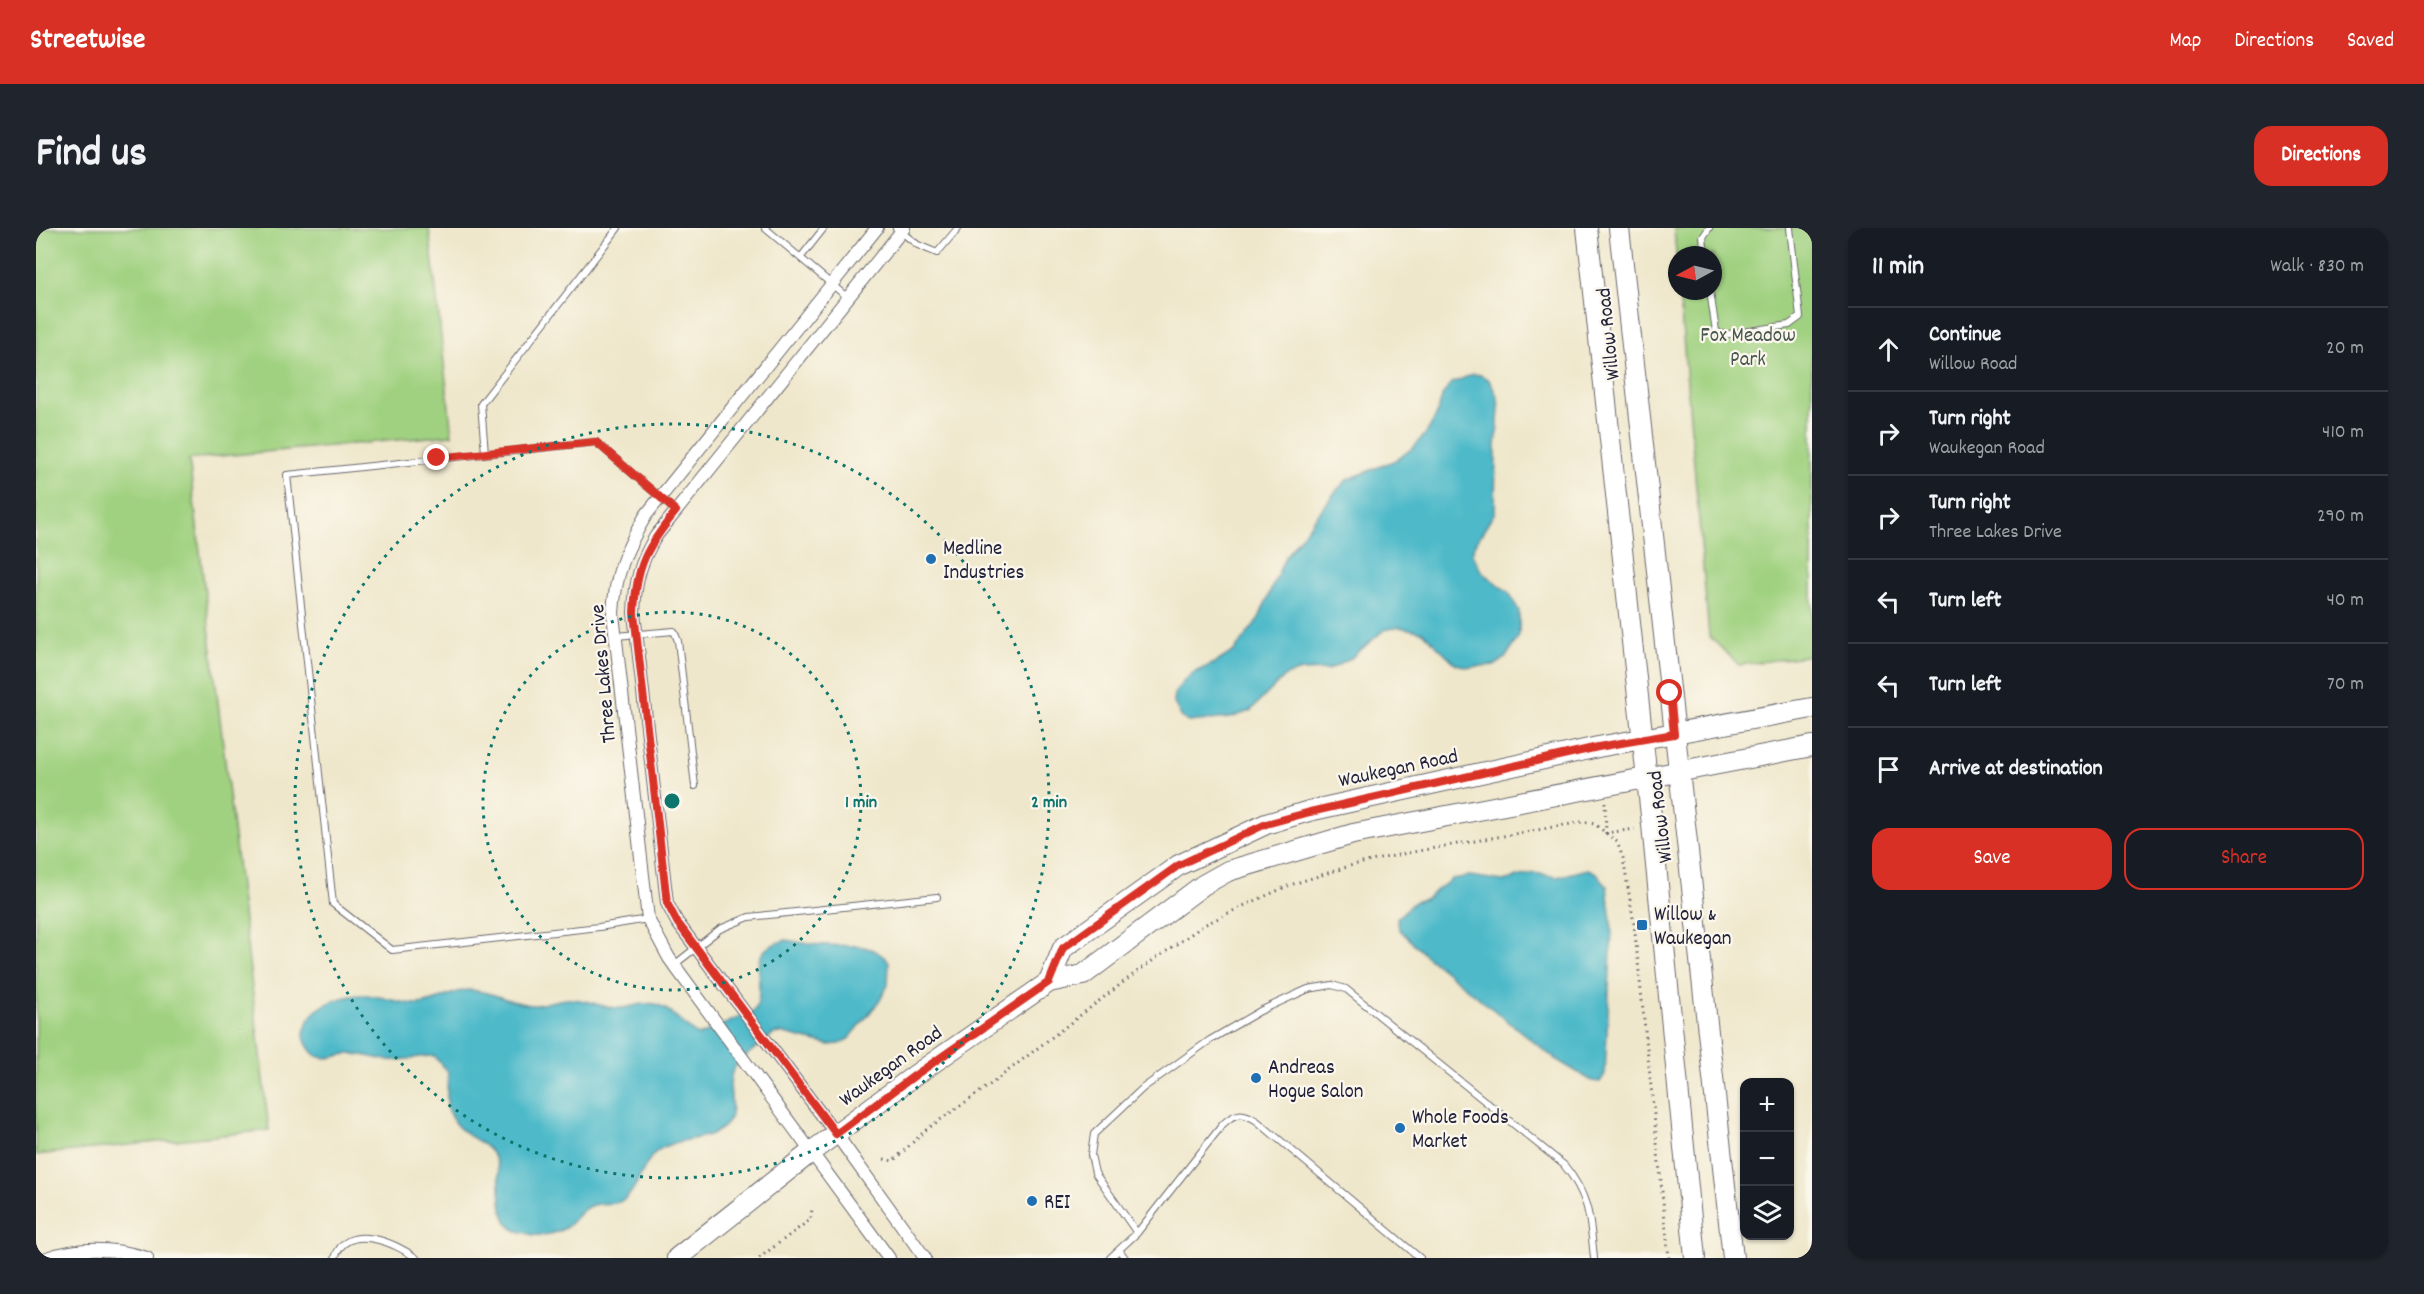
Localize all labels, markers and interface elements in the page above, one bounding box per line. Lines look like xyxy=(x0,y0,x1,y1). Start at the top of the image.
text: Streetwise xyxy=(30,22,145,62)
text: Map xyxy=(2170,27,2201,57)
text: Directions xyxy=(2234,27,2314,57)
text: Saved xyxy=(2347,27,2394,57)
text: Find us xyxy=(36,126,147,186)
button: Directions xyxy=(2254,126,2388,186)
north arrow xyxy=(1668,246,1722,300)
text: 11 min xyxy=(1872,249,1924,286)
text: Walk · 830 m xyxy=(2270,253,2364,281)
street label: Willow Road xyxy=(1590,286,1630,381)
text: Continue xyxy=(1929,320,2001,351)
park label: Fox Meadow Park xyxy=(1700,322,1796,376)
icon: ahead xyxy=(1872,333,1905,366)
text: 20 m xyxy=(2326,335,2364,363)
text: Willow Road xyxy=(1929,351,2017,379)
text: Turn right xyxy=(1929,404,2011,435)
icon: right xyxy=(1872,417,1905,450)
text: 410 m xyxy=(2322,419,2364,447)
text: Waukegan Road xyxy=(1929,435,2045,463)
route end xyxy=(423,444,449,470)
text: Turn right xyxy=(1929,488,2011,519)
icon: right xyxy=(1872,501,1905,534)
text: 290 m xyxy=(2317,503,2364,531)
text: Three Lakes Drive xyxy=(1929,519,2062,547)
place label: Medline Industries xyxy=(943,535,1024,589)
marker: Medline Industries xyxy=(924,552,938,566)
icon: left xyxy=(1872,585,1905,618)
text: Turn left xyxy=(1929,586,2001,617)
text: 40 m xyxy=(2326,587,2364,615)
street label: Three Lakes Drive xyxy=(584,603,626,745)
icon: left xyxy=(1872,669,1905,702)
text: Turn left xyxy=(1929,670,2001,701)
text: 70 m xyxy=(2327,671,2364,699)
route start xyxy=(1656,679,1682,705)
street label: Waukegan Road xyxy=(1336,743,1461,797)
icon: arrive xyxy=(1872,753,1905,786)
text: Arrive at destination xyxy=(1929,754,2103,785)
street label: Willow Road xyxy=(1641,769,1683,865)
centre of rings xyxy=(662,791,682,811)
text: 1 min xyxy=(845,791,877,816)
text: 2 min xyxy=(1031,791,1067,816)
button: Save xyxy=(1872,828,2112,890)
button: Share xyxy=(2124,828,2364,890)
place label: Willow & Waukegan xyxy=(1654,901,1732,955)
marker: Willow & Waukegan xyxy=(1635,918,1649,932)
street label: Waukegan Road xyxy=(834,1020,950,1115)
place label: Andreas Hogue Salon xyxy=(1268,1054,1364,1108)
marker: Andreas Hogue Salon xyxy=(1249,1071,1263,1085)
map controls xyxy=(1740,1078,1794,1240)
button: + xyxy=(1740,1078,1794,1132)
place label: Whole Foods Market xyxy=(1412,1104,1509,1158)
marker: Whole Foods Market xyxy=(1393,1121,1407,1135)
button: − xyxy=(1740,1132,1794,1186)
button: layers xyxy=(1740,1186,1794,1240)
place label: REI xyxy=(1044,1189,1071,1219)
marker: REI xyxy=(1025,1194,1039,1208)

